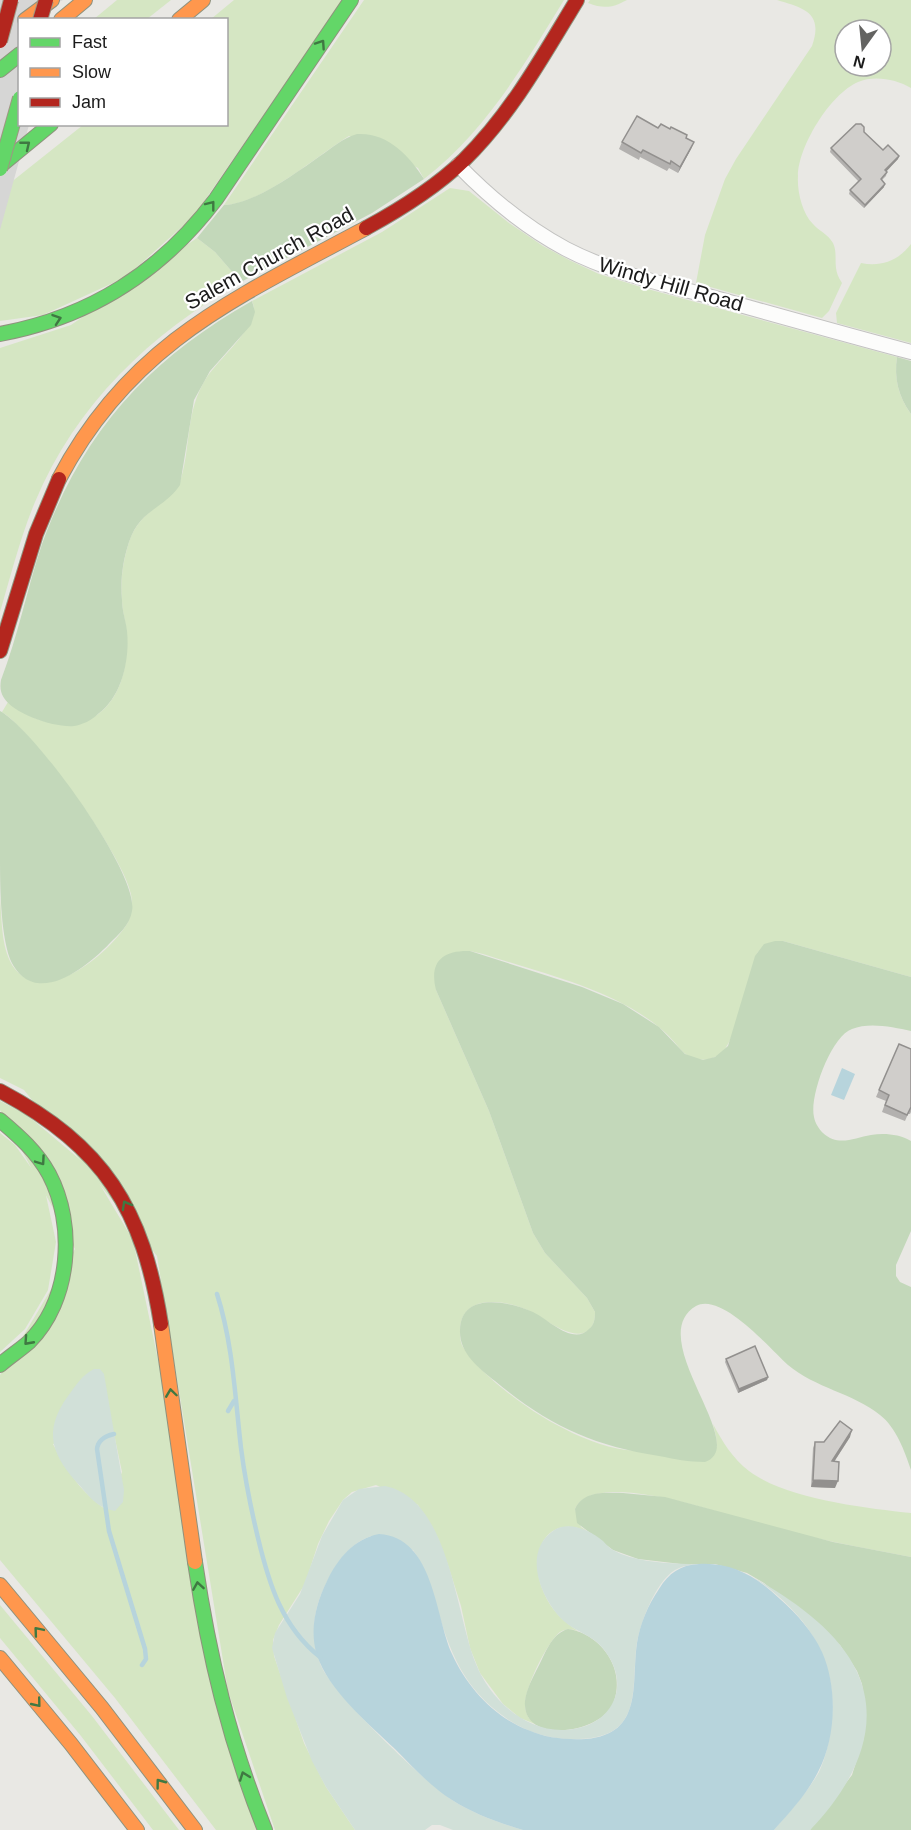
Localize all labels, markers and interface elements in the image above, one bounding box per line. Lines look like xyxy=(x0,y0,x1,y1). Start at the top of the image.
legend xyxy=(18,18,228,126)
north arrow xyxy=(833,18,893,78)
text: Fast xyxy=(72,32,107,52)
one-way arrow xyxy=(313,39,324,50)
text: N xyxy=(851,52,867,72)
text: Slow xyxy=(72,62,112,82)
text: Jam xyxy=(72,92,106,112)
one-way arrow xyxy=(19,142,30,153)
one-way arrow xyxy=(204,201,215,212)
street label: Salem Church Road xyxy=(181,202,357,314)
street label: Windy Hill Road xyxy=(596,252,746,316)
one-way arrow xyxy=(51,314,61,327)
one-way arrow xyxy=(34,1154,45,1165)
one-way arrow xyxy=(121,1201,133,1211)
one-way arrow xyxy=(24,1334,35,1345)
one-way arrow xyxy=(166,1389,178,1398)
one-way arrow xyxy=(192,1582,204,1591)
one-way arrow xyxy=(35,1627,46,1638)
one-way arrow xyxy=(30,1696,41,1707)
one-way arrow xyxy=(239,1771,251,1782)
one-way arrow xyxy=(156,1779,167,1790)

